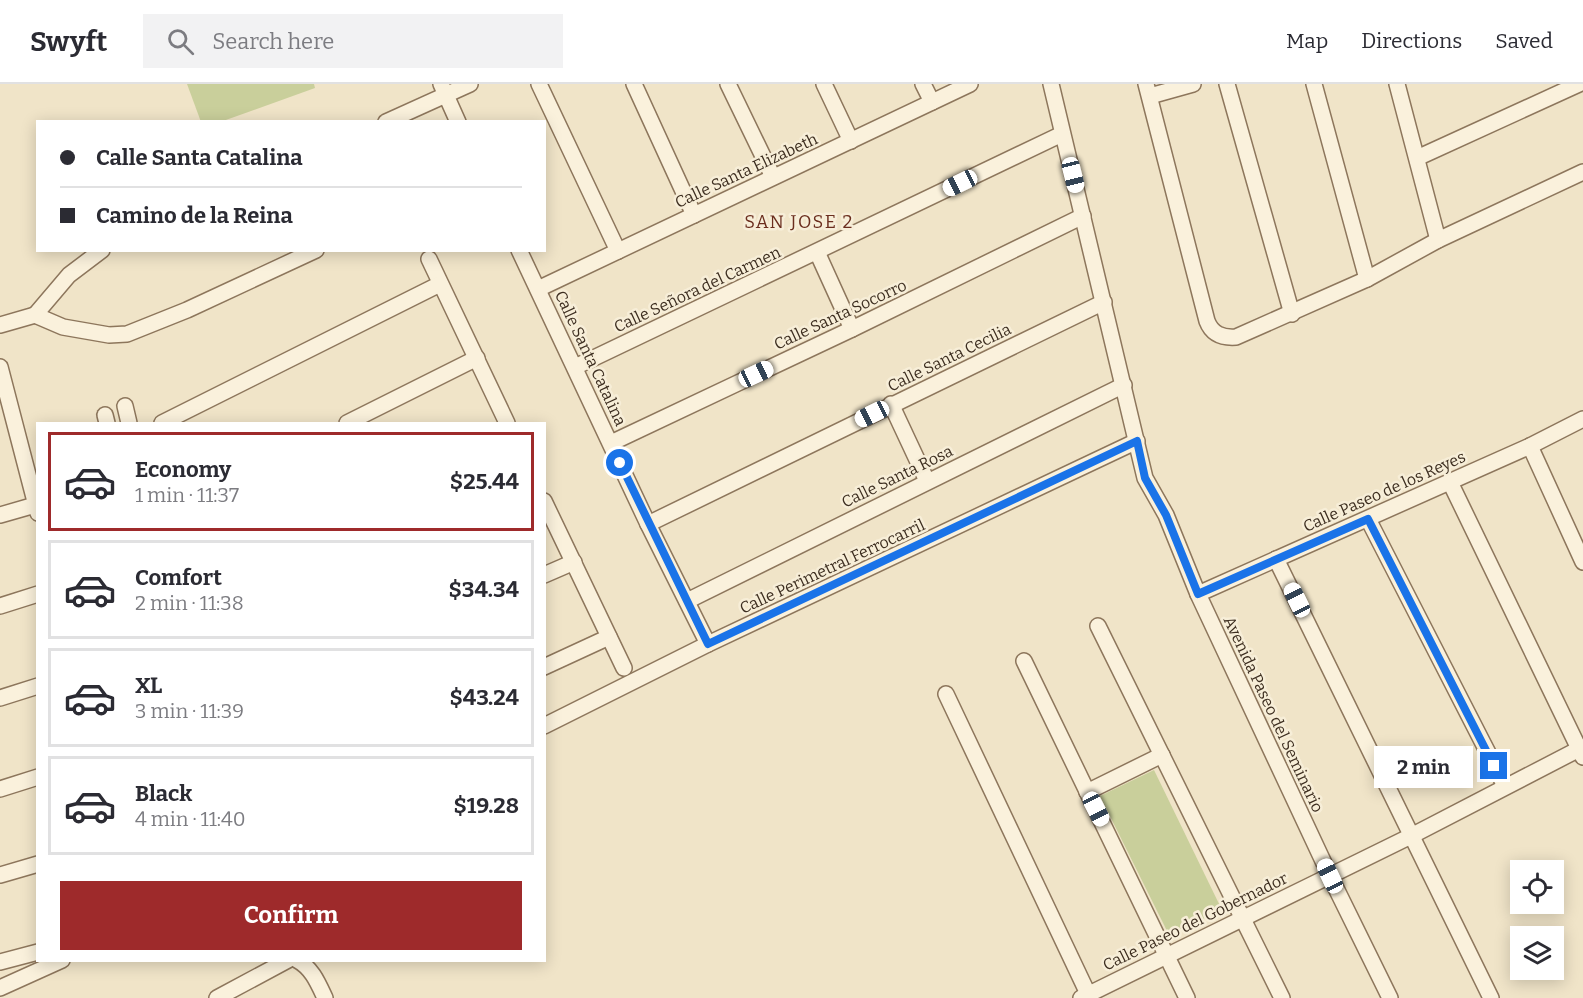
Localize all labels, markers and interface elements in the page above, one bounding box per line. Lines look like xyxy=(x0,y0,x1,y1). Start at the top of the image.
search box xyxy=(143,14,563,68)
text: Swyft xyxy=(30,25,107,58)
icon: search xyxy=(164,25,197,58)
text: Search here xyxy=(212,28,334,55)
text: Map xyxy=(1286,28,1328,54)
text: Directions xyxy=(1361,28,1462,54)
text: Saved xyxy=(1495,28,1553,54)
street label: Calle Santa Elizabeth xyxy=(672,129,820,212)
text: Calle Santa Catalina xyxy=(96,144,303,171)
car xyxy=(1060,155,1086,195)
car xyxy=(940,167,980,199)
text: Camino de la Reina xyxy=(96,202,293,229)
district label: SAN JOSE 2 xyxy=(744,211,854,233)
street label: Calle Señora del Carmen xyxy=(611,242,784,336)
street label: Calle Santa Socorro xyxy=(771,275,910,354)
street label: Calle Santa Catalina xyxy=(551,288,630,429)
street label: Calle Santa Cecilia xyxy=(884,319,1014,396)
car xyxy=(736,358,776,390)
car xyxy=(852,398,892,430)
street label: Calle Santa Rosa xyxy=(839,441,956,512)
street label: Calle Paseo de los Reyes xyxy=(1300,447,1468,536)
route start xyxy=(606,449,633,476)
icon: car xyxy=(63,455,117,509)
text: Economy xyxy=(135,456,231,483)
text: $25.44 xyxy=(450,468,519,495)
text: 1 min · 11:37 xyxy=(135,483,239,507)
street label: Calle Perimetral Ferrocarril xyxy=(737,515,928,618)
icon: car xyxy=(63,563,117,617)
text: Comfort xyxy=(135,564,222,591)
text: $34.34 xyxy=(448,576,519,603)
car xyxy=(1281,580,1313,620)
text: 2 min · 11:38 xyxy=(135,591,244,615)
street label: Avenida Paseo del Seminario xyxy=(1220,613,1327,815)
icon: car xyxy=(63,671,117,725)
text: XL xyxy=(135,672,162,699)
text: $43.24 xyxy=(449,684,519,711)
text: 3 min · 11:39 xyxy=(135,699,244,723)
callout: 2 min xyxy=(1374,745,1473,787)
route end xyxy=(1480,752,1507,779)
text: 2 min xyxy=(1397,755,1450,779)
icon: car xyxy=(63,779,117,833)
text: Black xyxy=(135,780,192,807)
car xyxy=(1080,789,1112,829)
text: $19.28 xyxy=(454,792,519,819)
text: 4 min · 11:40 xyxy=(135,807,246,831)
car xyxy=(1314,856,1346,896)
map controls xyxy=(1510,860,1564,980)
button: locate xyxy=(1510,860,1564,914)
street label: Calle Paseo del Gobernador xyxy=(1100,868,1291,975)
button: Confirm xyxy=(60,881,522,950)
button: layers xyxy=(1510,926,1564,980)

